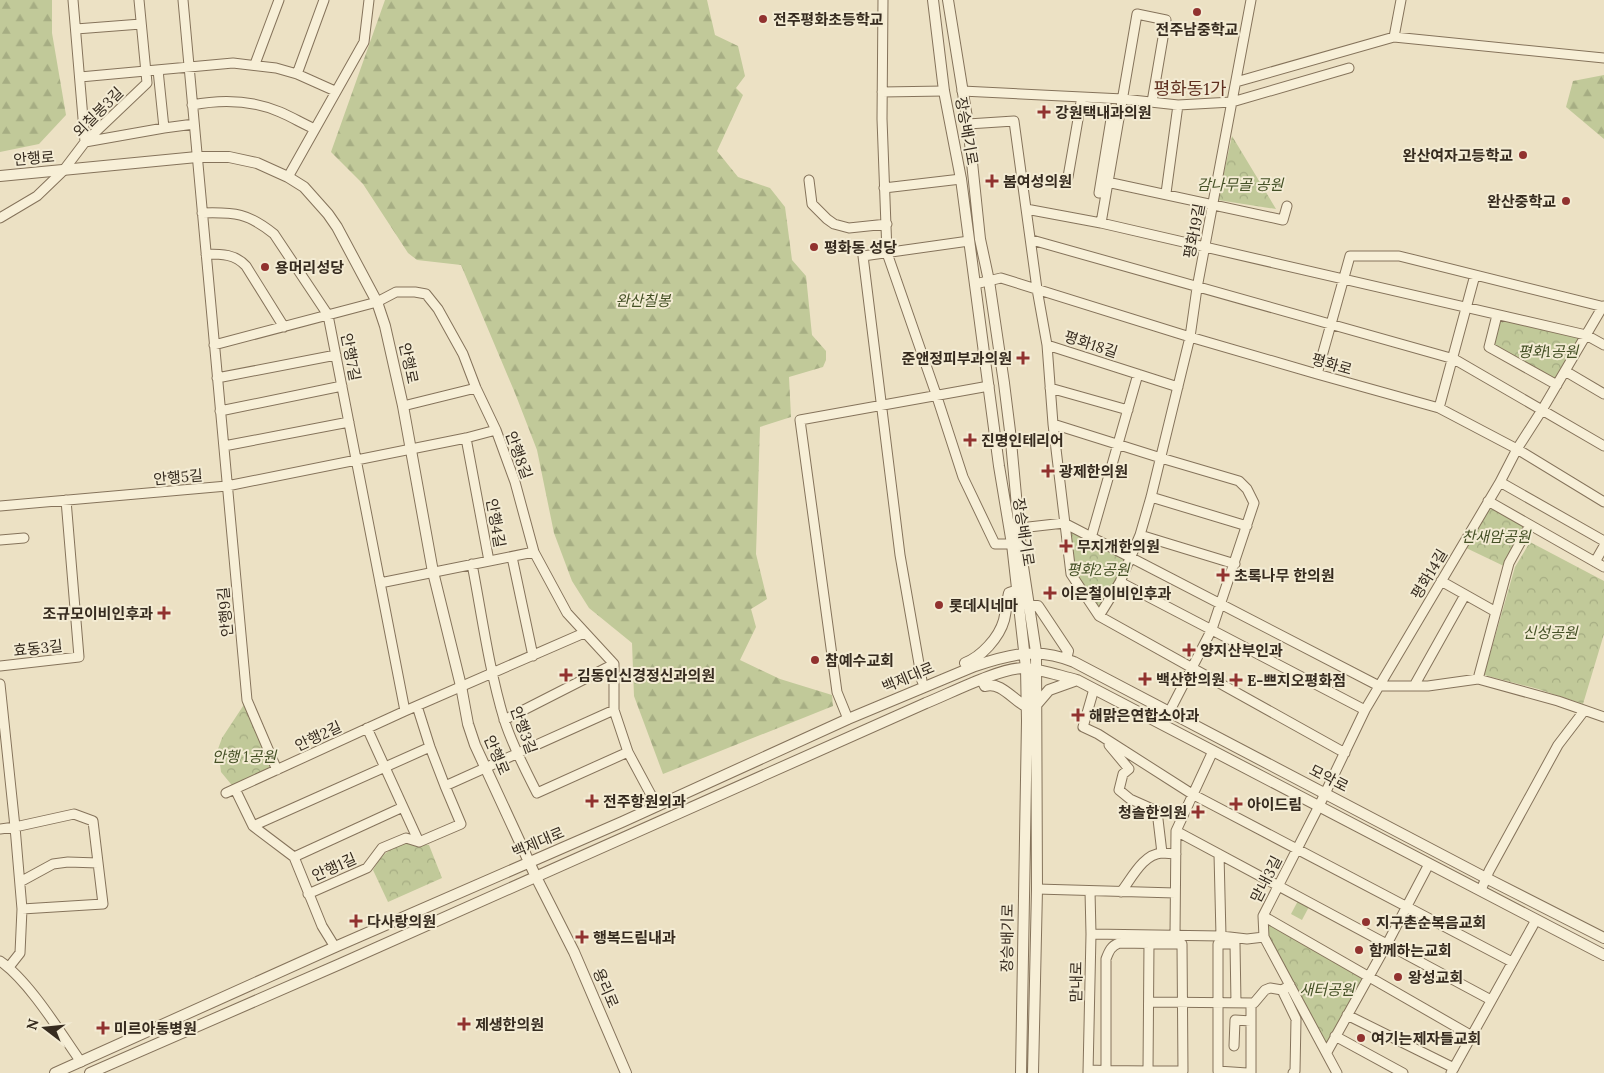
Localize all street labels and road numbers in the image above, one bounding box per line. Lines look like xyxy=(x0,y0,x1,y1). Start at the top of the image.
street label: 외칠봉3길 xyxy=(69,83,127,141)
street label: 장승배기로 xyxy=(952,95,982,167)
street label: 안행로 xyxy=(13,147,55,169)
street label: 평화19길 xyxy=(1179,202,1209,260)
street label: 평화18길 xyxy=(1062,326,1120,362)
street label: 안행7길 xyxy=(337,331,365,383)
street label: 안행로 xyxy=(395,341,423,385)
street label: 평화로 xyxy=(1309,349,1355,379)
street label: 안행8길 xyxy=(502,428,536,482)
street label: 안행5길 xyxy=(152,465,204,489)
street label: 장승배기로 xyxy=(1009,496,1039,568)
street label: 안행4길 xyxy=(482,497,510,549)
street label: 평화14길 xyxy=(1407,546,1451,602)
street label: 안행9길 xyxy=(213,586,237,638)
street label: 효동3길 xyxy=(12,636,64,660)
street label: 백제대로 xyxy=(879,657,937,697)
street label: 안행3길 xyxy=(507,703,541,757)
street label: 안행2길 xyxy=(292,717,344,755)
street label: 안행로 xyxy=(480,732,514,778)
street label: 모악로 xyxy=(1306,760,1352,796)
street label: 백제대로 xyxy=(509,822,567,862)
street label: 안행1길 xyxy=(309,849,359,885)
street label: 맏내3길 xyxy=(1246,853,1286,905)
street label: 장승배기로 xyxy=(997,903,1017,973)
street label: 맏내로 xyxy=(1066,961,1086,1003)
street label: 용리로 xyxy=(589,965,623,1011)

